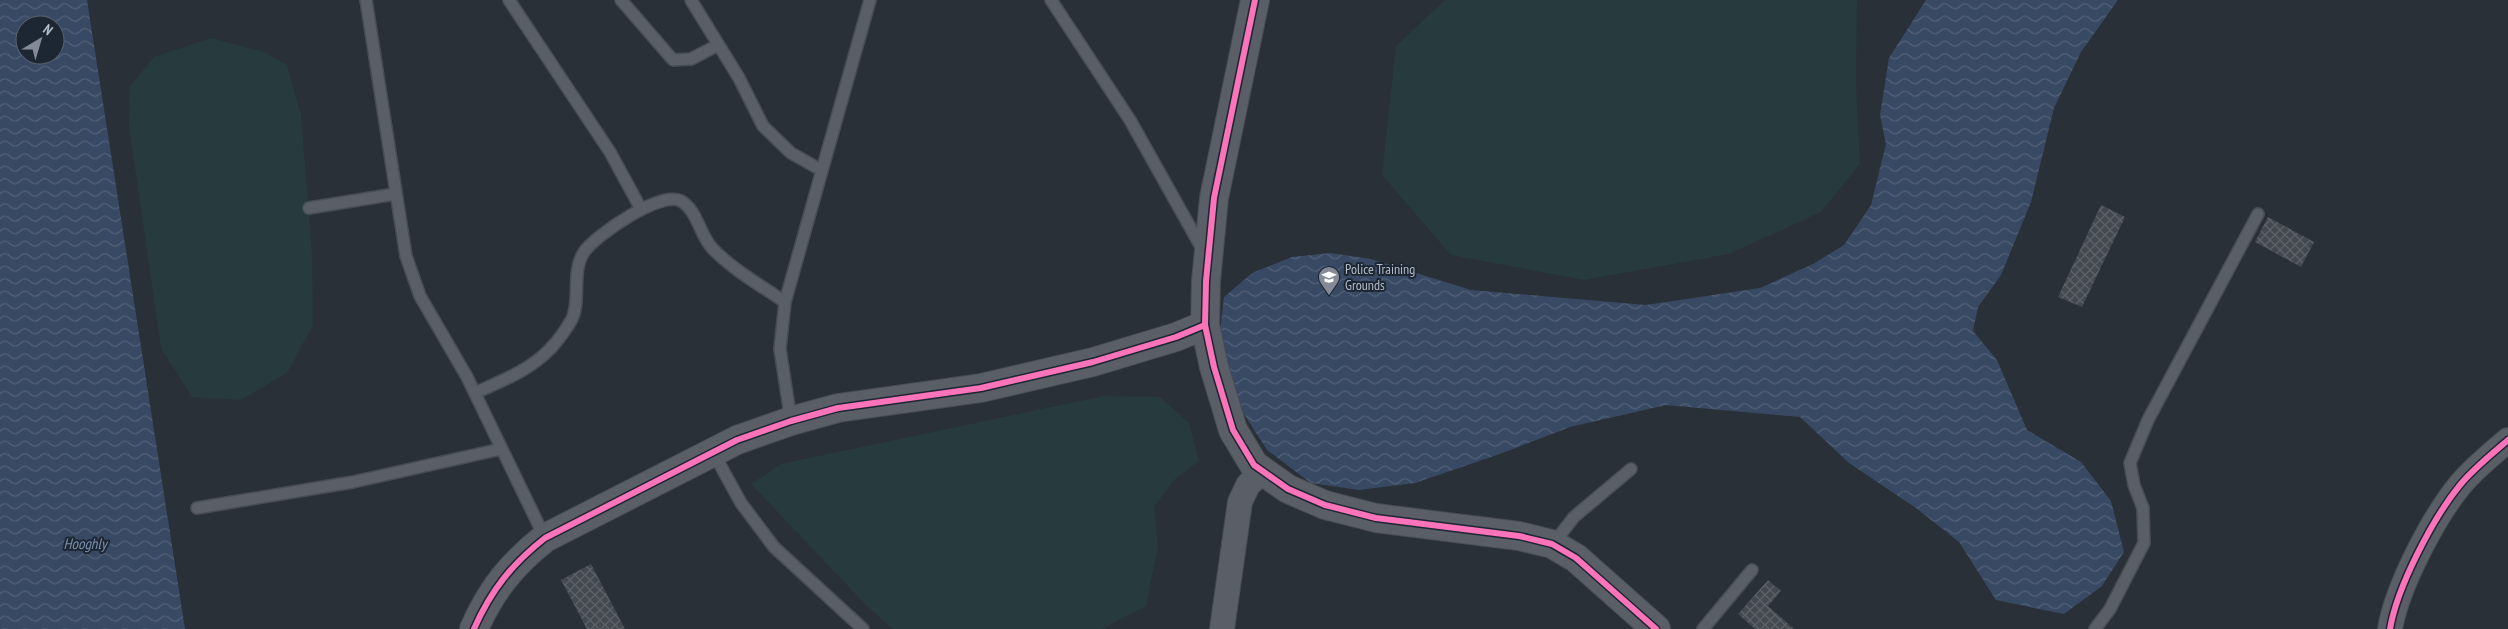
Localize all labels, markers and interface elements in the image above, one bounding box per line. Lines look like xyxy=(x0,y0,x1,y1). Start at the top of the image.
north arrow xyxy=(15,15,65,65)
text: N xyxy=(39,20,57,39)
place label: Police Training Grounds xyxy=(1345,260,1415,294)
school or university icon: Police Training Grounds xyxy=(1317,265,1341,296)
water label: Hooghly xyxy=(63,534,109,553)

